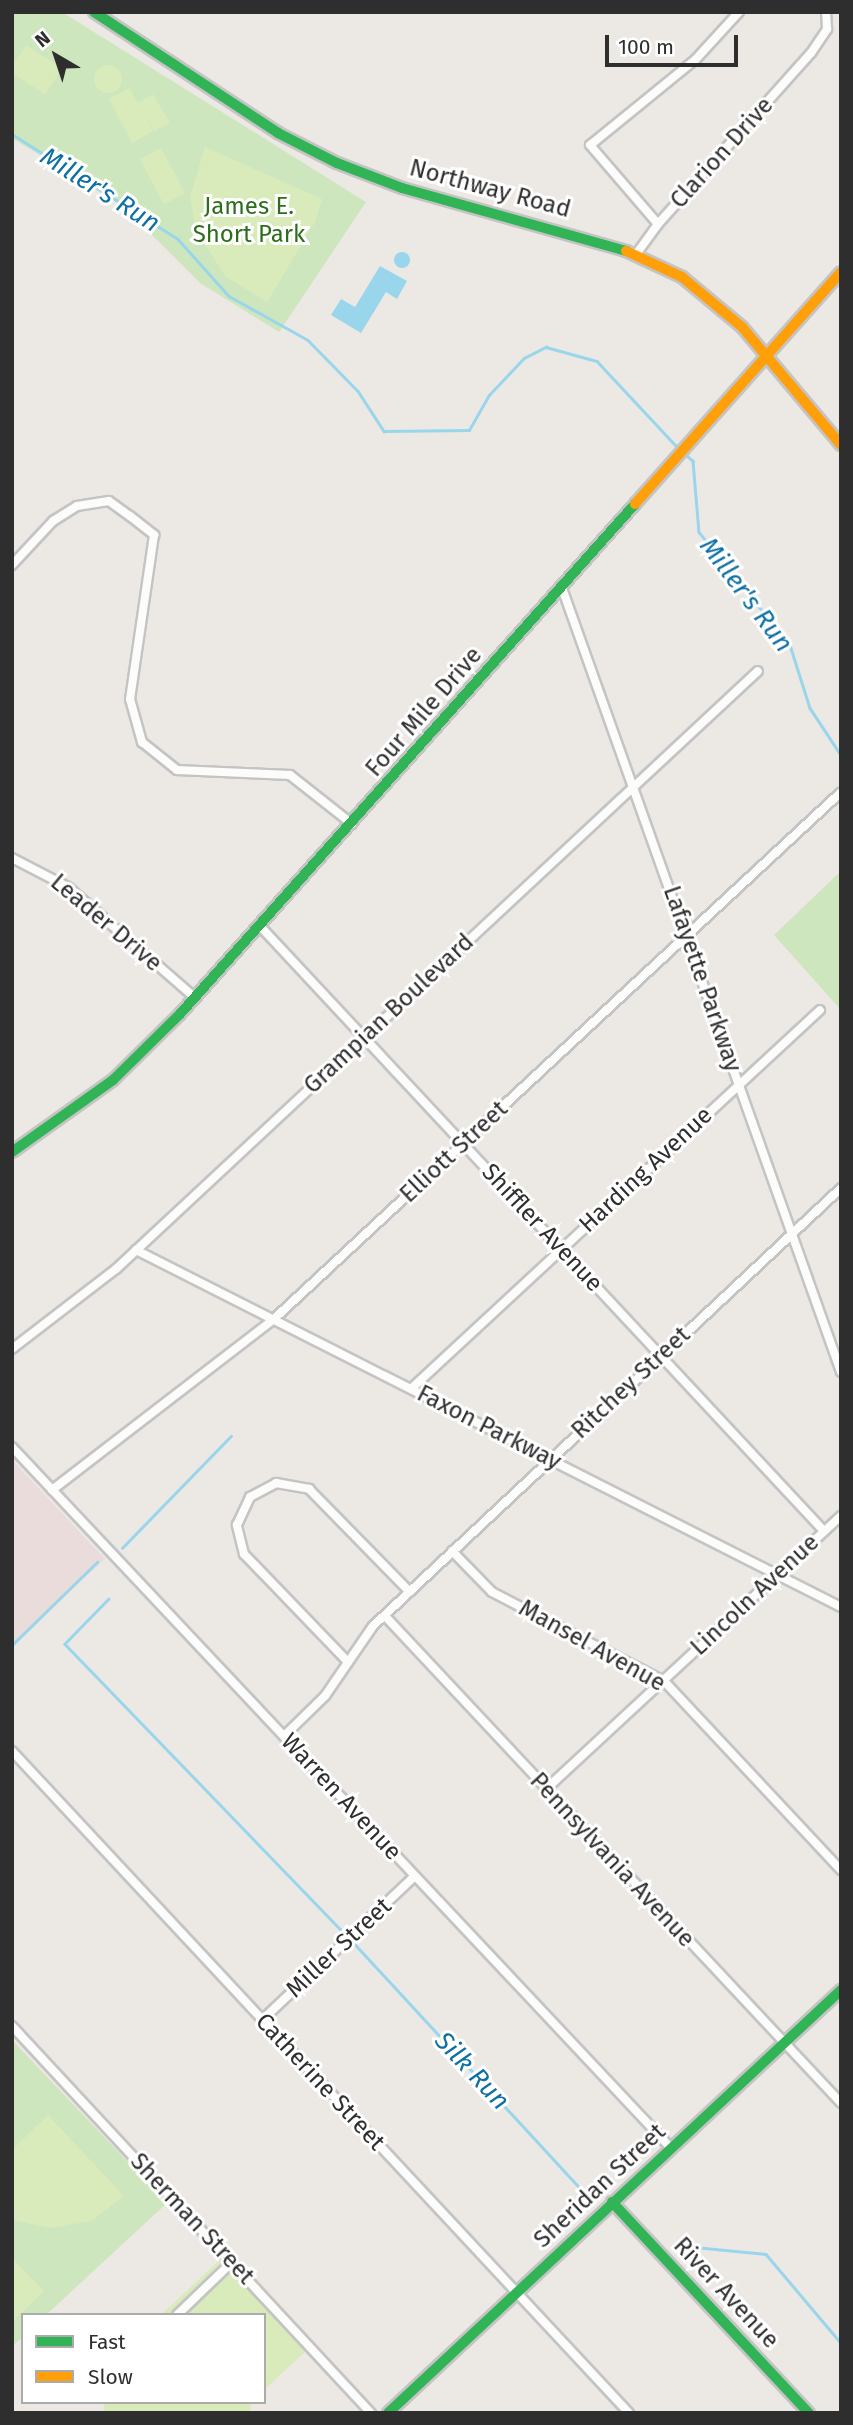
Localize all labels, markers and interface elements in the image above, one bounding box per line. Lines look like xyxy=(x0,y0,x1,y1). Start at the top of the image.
north arrow xyxy=(21,21,91,91)
scale bar xyxy=(608,21,741,65)
text: N xyxy=(30,26,55,52)
text: 100 m xyxy=(618,34,674,60)
street label: Clarion Drive xyxy=(664,91,780,215)
water label: Miller's Run xyxy=(34,141,166,239)
street label: Northway Road xyxy=(406,154,574,224)
park label: James E. Short Park xyxy=(193,193,305,249)
water label: Miller's Run xyxy=(693,532,799,658)
street label: Four Mile Drive xyxy=(360,641,488,783)
street label: Leader Drive xyxy=(44,868,168,978)
street label: Lafayette Parkway xyxy=(657,882,747,1076)
street label: Grampian Boulevard xyxy=(298,928,480,1100)
street label: Elliott Street xyxy=(394,1095,514,1209)
street label: Harding Avenue xyxy=(573,1101,719,1239)
street label: Shiffler Avenue xyxy=(475,1158,609,1298)
street label: Ritchey Street xyxy=(566,1321,696,1445)
street label: Faxon Parkway xyxy=(412,1379,566,1477)
street label: Lincoln Avenue xyxy=(685,1528,825,1662)
street label: Mansel Avenue xyxy=(514,1594,670,1698)
street label: Warren Avenue xyxy=(275,1728,407,1866)
street label: Pennsylvania Avenue xyxy=(524,1767,700,1953)
street label: Miller Street xyxy=(280,1892,398,2004)
street label: Catherine Street xyxy=(249,2008,391,2156)
water label: Silk Run xyxy=(428,2026,516,2116)
street label: Sheridan Street xyxy=(528,2118,672,2254)
street label: Sherman Street xyxy=(124,2148,260,2290)
street label: River Avenue xyxy=(667,2231,785,2355)
legend xyxy=(21,2313,266,2404)
text: Fast xyxy=(88,2329,126,2355)
text: Slow xyxy=(88,2364,133,2390)

